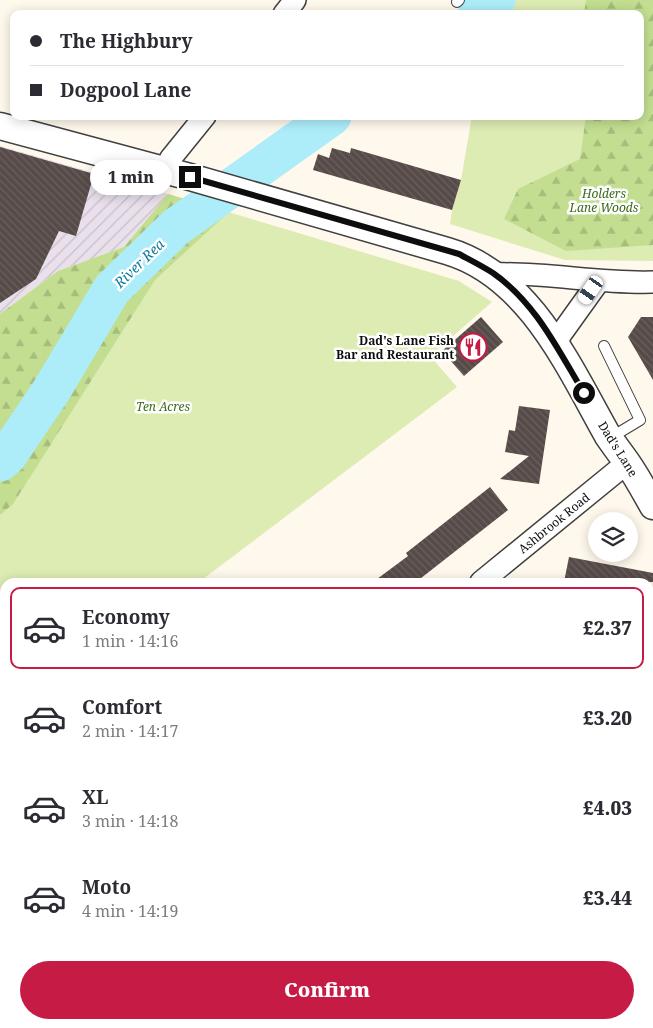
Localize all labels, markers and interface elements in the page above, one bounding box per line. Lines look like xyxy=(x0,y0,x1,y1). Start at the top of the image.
text: The Highbury xyxy=(60,28,192,54)
text: Dogpool Lane xyxy=(60,77,191,103)
callout: 1 min xyxy=(90,160,172,194)
text: 1 min xyxy=(108,166,154,188)
route end xyxy=(179,166,201,188)
park label: Holders Lane Woods xyxy=(569,185,639,216)
water label: River Rea xyxy=(109,234,169,292)
car xyxy=(576,273,605,307)
place label: Dad's Lane Fish Bar and Restaurant xyxy=(336,332,454,363)
restaurant icon: Dad's Lane Fish Bar and Restaurant xyxy=(458,332,488,362)
route start xyxy=(573,382,595,404)
park label: Ten Acres xyxy=(136,398,190,415)
street label: Dad's Lane xyxy=(594,418,642,480)
street label: Ashbrook Road xyxy=(515,488,594,557)
map controls xyxy=(588,512,638,562)
button: layers xyxy=(588,512,638,562)
text: Economy xyxy=(82,604,170,630)
icon: car xyxy=(22,606,67,651)
text: £2.37 xyxy=(583,615,632,641)
text: 1 min · 14:16 xyxy=(82,630,178,652)
text: Comfort xyxy=(82,694,162,720)
icon: car xyxy=(22,696,67,741)
text: £3.20 xyxy=(583,705,632,731)
text: 2 min · 14:17 xyxy=(82,720,178,742)
text: XL xyxy=(82,784,108,810)
icon: car xyxy=(22,786,67,831)
text: £4.03 xyxy=(583,795,632,821)
text: 3 min · 14:18 xyxy=(82,810,178,832)
text: Moto xyxy=(82,874,131,900)
icon: car xyxy=(22,876,67,921)
text: £3.44 xyxy=(583,885,632,911)
text: 4 min · 14:19 xyxy=(82,900,178,922)
button: Confirm xyxy=(20,961,634,1019)

